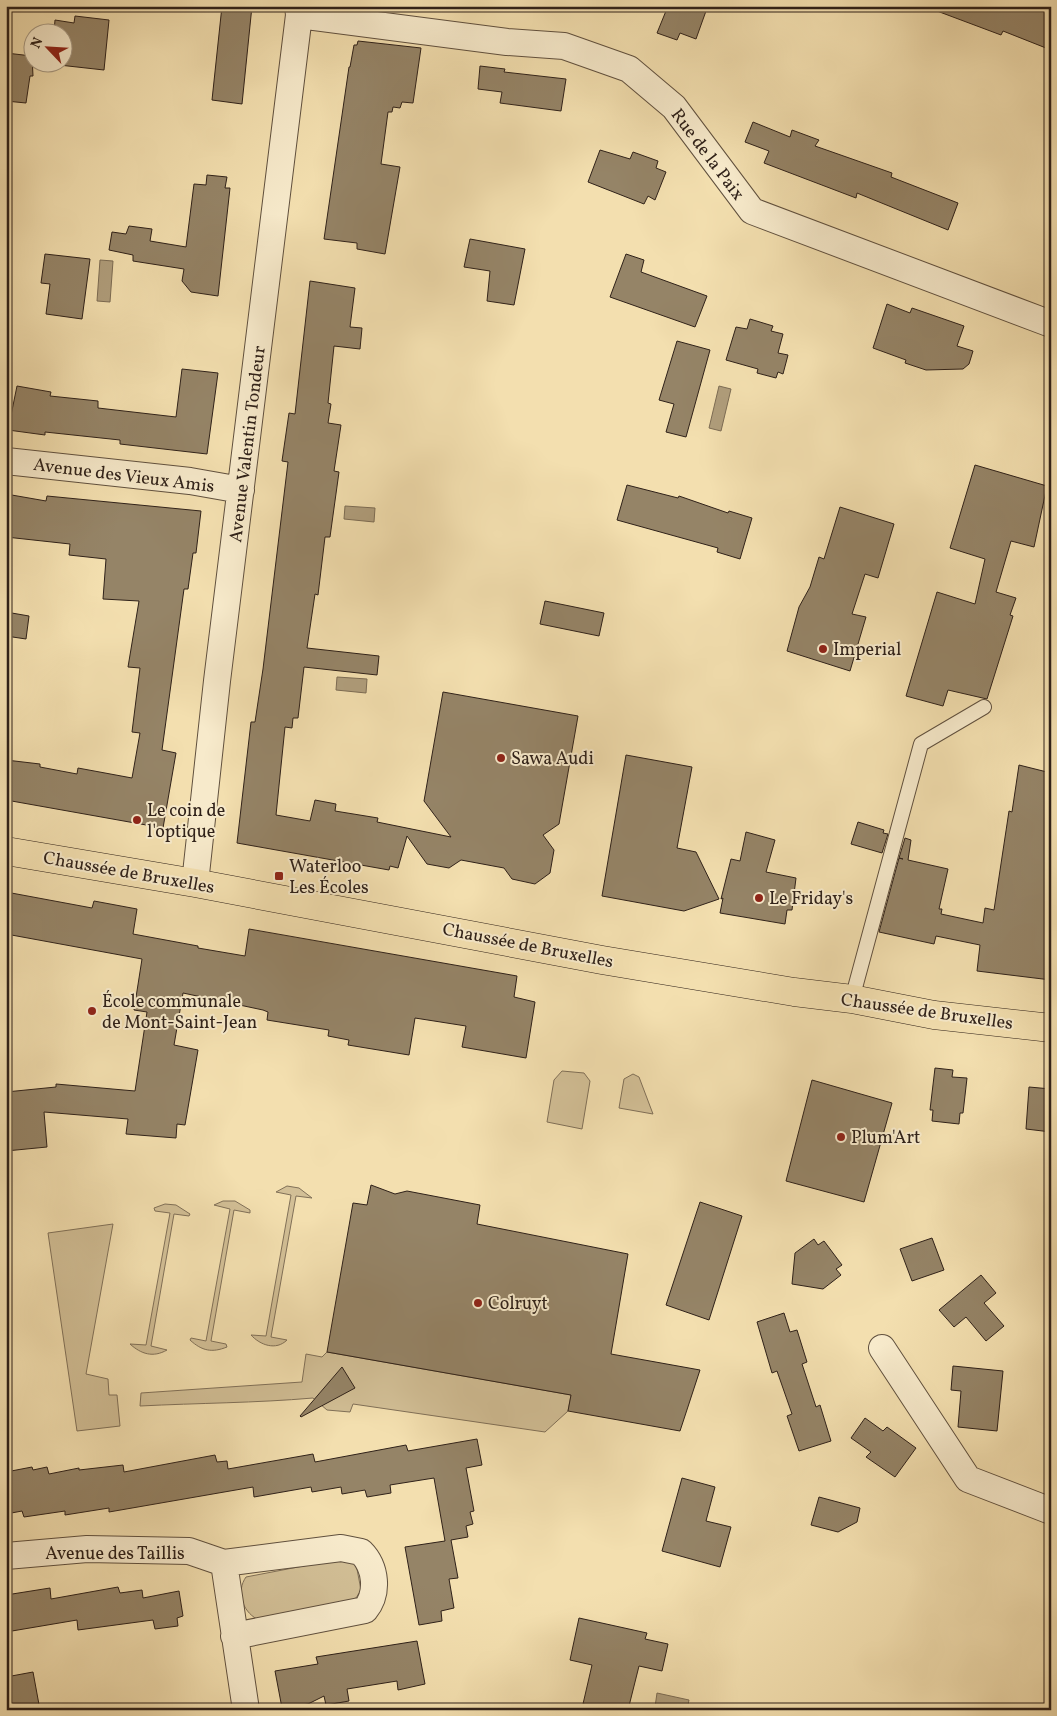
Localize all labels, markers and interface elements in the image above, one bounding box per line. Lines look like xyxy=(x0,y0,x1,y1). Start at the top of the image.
north arrow xyxy=(22,22,72,72)
text: N xyxy=(27,35,48,52)
street label: Rue de la Paix xyxy=(664,104,750,206)
street label: Avenue Valentin Tondeur xyxy=(224,344,273,544)
street label: Avenue des Vieux Amis xyxy=(32,453,216,500)
place label: Imperial xyxy=(833,638,901,663)
marker: Imperial xyxy=(817,643,829,655)
place label: Sawa Audi xyxy=(511,747,594,772)
marker: Sawa Audi xyxy=(495,752,507,764)
place label: Le coin de l'optique xyxy=(147,799,225,845)
marker: Le coin de l'optique xyxy=(131,814,143,826)
street label: Chaussée de Bruxelles xyxy=(41,846,216,901)
place label: Waterloo Les Écoles xyxy=(289,855,369,901)
marker: Waterloo Les Écoles xyxy=(273,870,285,882)
place label: Le Friday's xyxy=(769,887,853,912)
marker: Le Friday's xyxy=(753,892,765,904)
street label: Chaussée de Bruxelles xyxy=(440,918,615,975)
street label: Chaussée de Bruxelles xyxy=(839,988,1014,1037)
place label: École communale de Mont-Saint-Jean xyxy=(102,990,257,1036)
marker: École communale de Mont-Saint-Jean xyxy=(86,1005,98,1017)
place label: Plum'Art xyxy=(851,1126,920,1151)
marker: Plum'Art xyxy=(835,1131,847,1143)
place label: Colruyt xyxy=(488,1292,548,1317)
marker: Colruyt xyxy=(472,1297,484,1309)
street label: Avenue des Taillis xyxy=(45,1542,185,1567)

